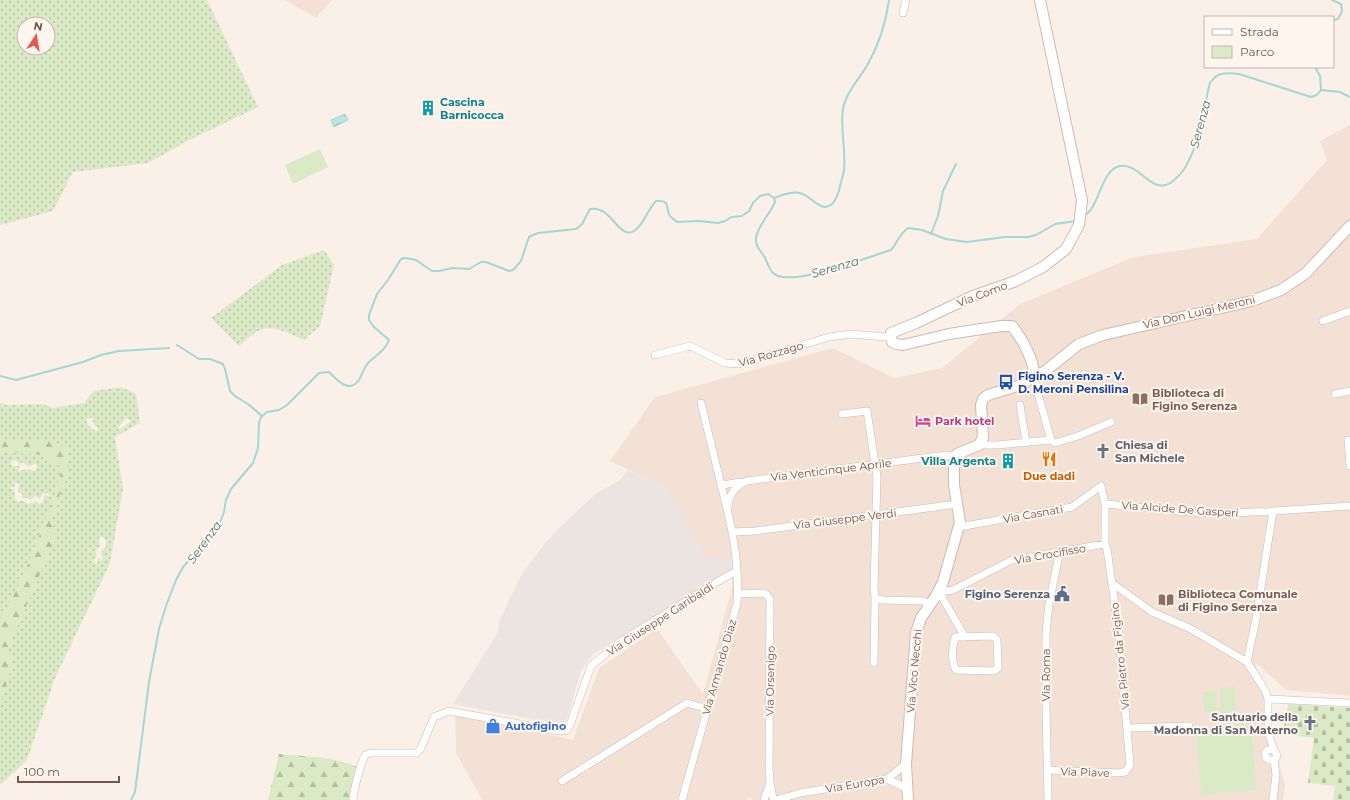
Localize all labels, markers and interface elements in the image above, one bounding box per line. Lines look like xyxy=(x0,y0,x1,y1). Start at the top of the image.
north arrow xyxy=(16,16,56,56)
legend xyxy=(1204,16,1334,68)
text: N xyxy=(32,18,44,34)
text: Strada xyxy=(1240,24,1279,39)
text: Parco xyxy=(1240,44,1274,59)
place label: Cascina Barnicocca xyxy=(440,95,504,122)
water label: Serenza xyxy=(1186,98,1214,150)
building icon: Cascina Barnicocca xyxy=(419,99,437,117)
water label: Serenza xyxy=(809,253,861,281)
street label: Via Como xyxy=(955,278,1009,310)
street label: Via Don Luigi Meroni xyxy=(1141,292,1257,332)
street label: Via Rozzago xyxy=(737,338,805,370)
place label: Figino Serenza - V. D. Meroni Pensilina xyxy=(1018,369,1129,396)
bus stop icon: Figino Serenza - V. D. Meroni Pensilina xyxy=(997,373,1015,391)
place label: Biblioteca di Figino Serenza xyxy=(1152,386,1237,413)
library icon: Biblioteca di Figino Serenza xyxy=(1131,390,1149,408)
hotel icon: Park hotel xyxy=(914,412,932,430)
place label: Park hotel xyxy=(935,414,994,428)
place label: Chiesa di San Michele xyxy=(1115,438,1185,465)
church icon: Chiesa di San Michele xyxy=(1094,442,1112,460)
restaurant icon: Due dadi xyxy=(1040,450,1058,468)
building icon: Villa Argenta xyxy=(999,452,1017,470)
place label: Villa Argenta xyxy=(920,454,996,468)
street label: Via Venticinque Aprile xyxy=(770,456,893,484)
place label: Due dadi xyxy=(1023,469,1075,483)
street label: Via Alcide De Gasperi xyxy=(1121,498,1239,520)
street label: Via Casnati xyxy=(1002,502,1064,526)
street label: Via Giuseppe Verdi xyxy=(793,506,897,532)
water label: Serenza xyxy=(184,518,224,566)
street label: Via Crocifisso xyxy=(1013,541,1087,567)
street label: Via Giuseppe Garibaldi xyxy=(604,579,716,659)
public building icon: Figino Serenza xyxy=(1053,585,1071,603)
place label: Figino Serenza xyxy=(965,587,1050,601)
place label: Biblioteca Comunale di Figino Serenza xyxy=(1178,587,1298,614)
library icon: Biblioteca Comunale di Figino Serenza xyxy=(1157,591,1175,609)
street label: Via Pietro da Figino xyxy=(1107,602,1133,710)
street label: Via Armando Diaz xyxy=(699,617,739,717)
street label: Via Vico Necchi xyxy=(903,628,925,714)
street label: Via Orsenigo xyxy=(762,646,778,716)
street label: Via Roma xyxy=(1039,649,1053,701)
place label: Santuario della Madonna di San Materno xyxy=(1154,710,1298,737)
church icon: Santuario della Madonna di San Materno xyxy=(1301,714,1319,732)
shop icon: Autofigino xyxy=(484,717,502,735)
place label: Autofigino xyxy=(504,719,566,733)
scale bar xyxy=(18,758,119,784)
text: 100 m xyxy=(24,764,60,779)
street label: Via Piave xyxy=(1060,764,1110,780)
street label: Via Europa xyxy=(824,772,886,796)

